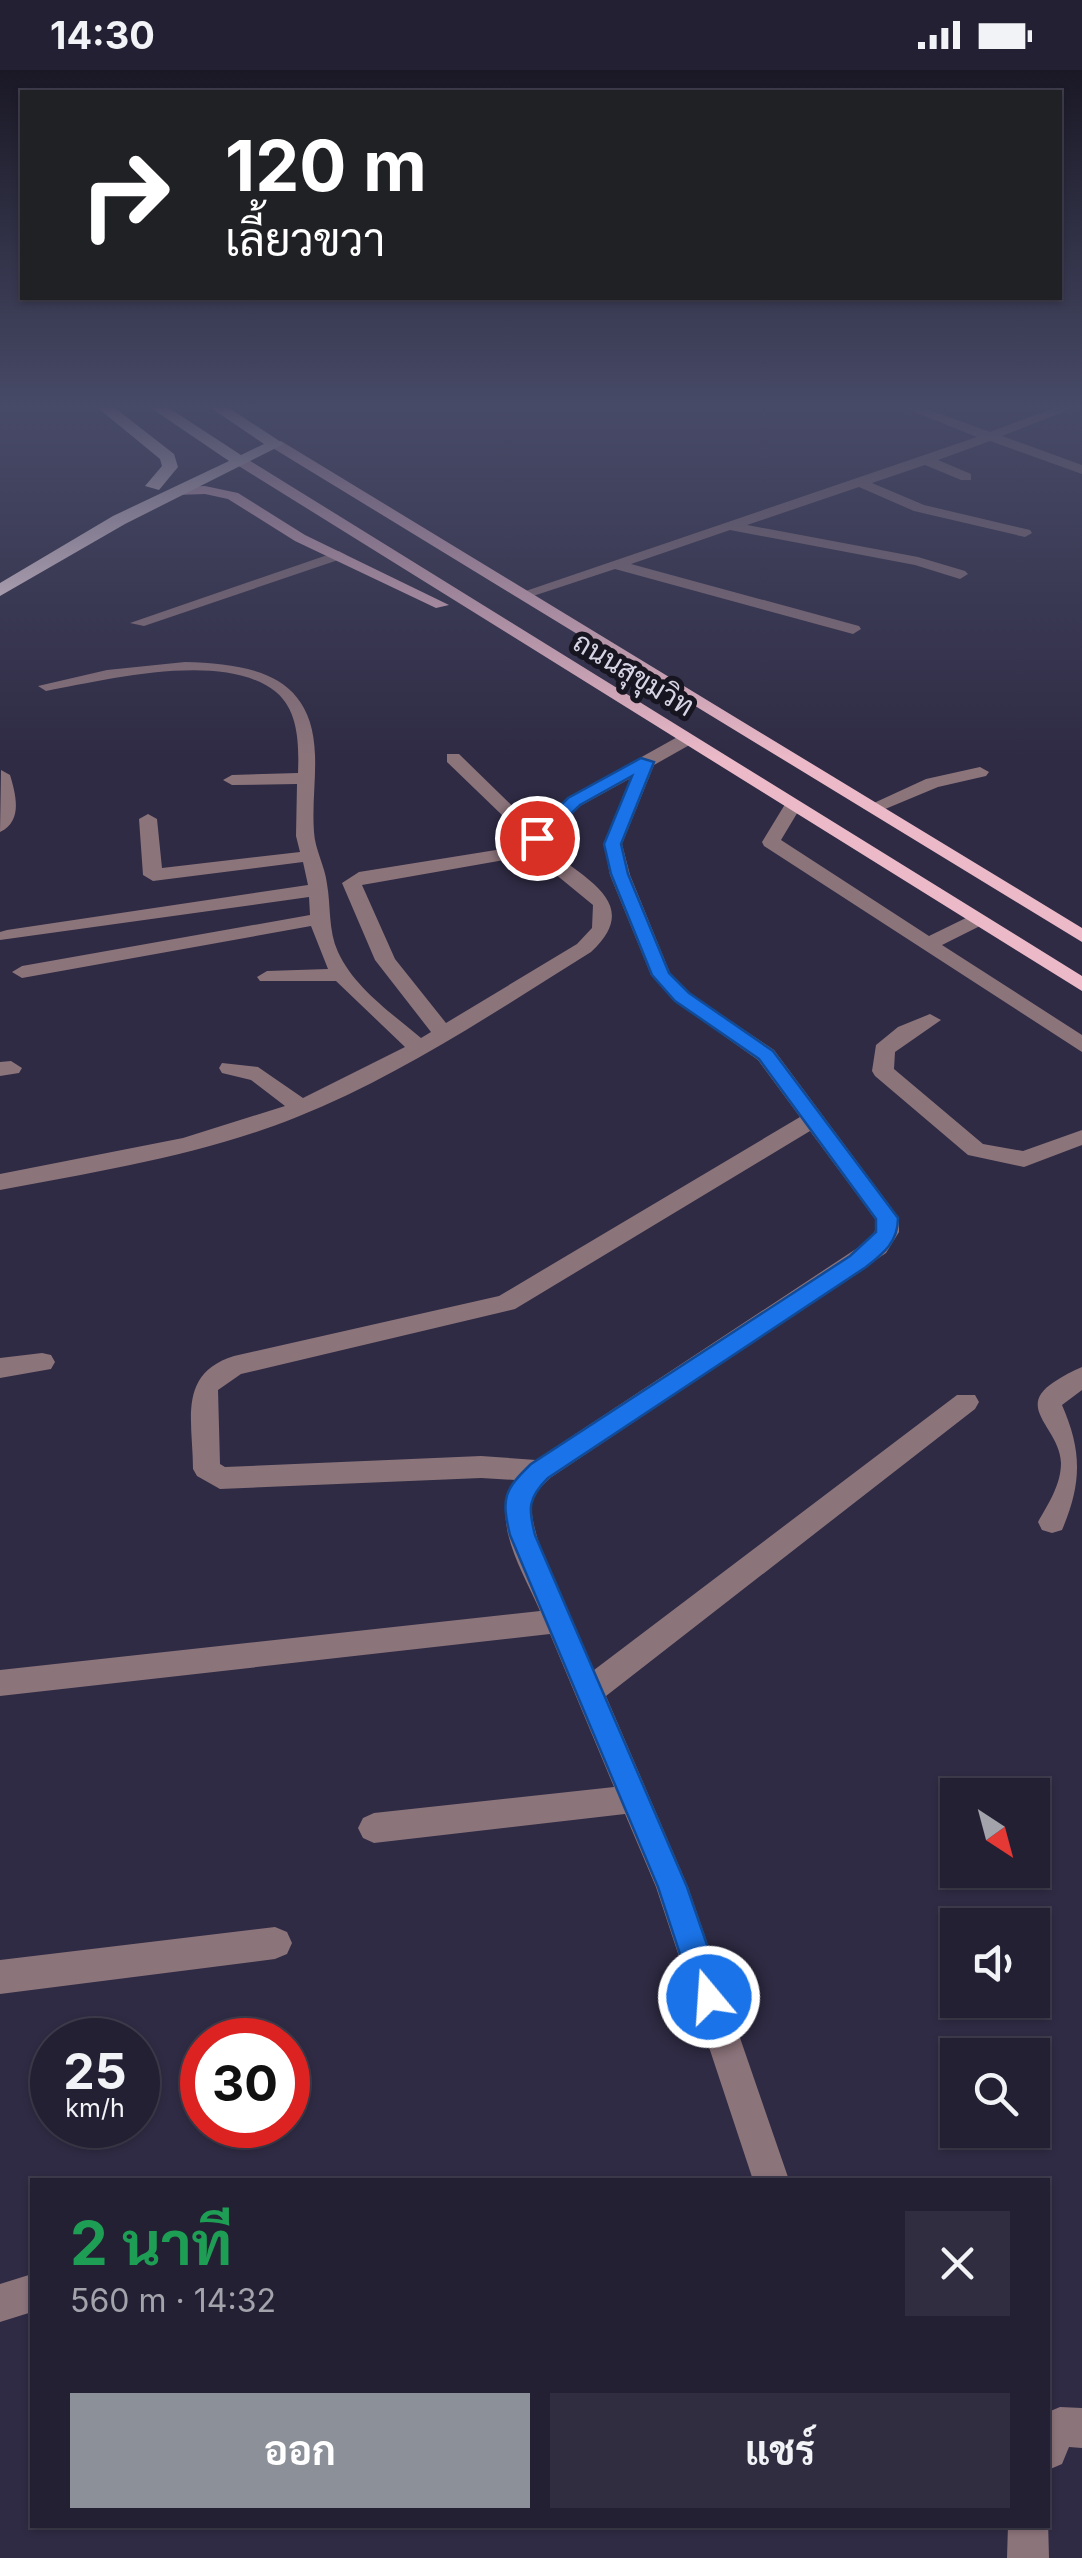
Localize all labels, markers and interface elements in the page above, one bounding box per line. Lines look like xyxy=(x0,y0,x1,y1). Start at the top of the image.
text: 14:30 xyxy=(50,12,155,58)
text: 120 m xyxy=(225,123,427,208)
icon: right xyxy=(60,130,190,260)
text: เลี้ยวขวา xyxy=(225,212,385,267)
street label: ถนนสุขุมวิท xyxy=(566,625,701,726)
pin xyxy=(495,796,580,881)
icon: arrive xyxy=(510,811,565,866)
north arrow xyxy=(940,1778,1050,1888)
map controls xyxy=(940,1778,1050,2148)
button: sound xyxy=(940,1908,1050,2018)
position arrow xyxy=(657,1945,761,2049)
speed limit sign: 30 xyxy=(180,2018,310,2148)
button: search xyxy=(940,2038,1050,2148)
text: 25 xyxy=(63,2041,127,2101)
text: km/h xyxy=(65,2093,125,2123)
text: 2 นาที xyxy=(70,2207,232,2279)
button: close xyxy=(905,2211,1010,2316)
text: 560 m · 14:32 xyxy=(70,2281,276,2320)
button: ออก xyxy=(70,2393,530,2508)
button: แชร์ xyxy=(550,2393,1010,2508)

